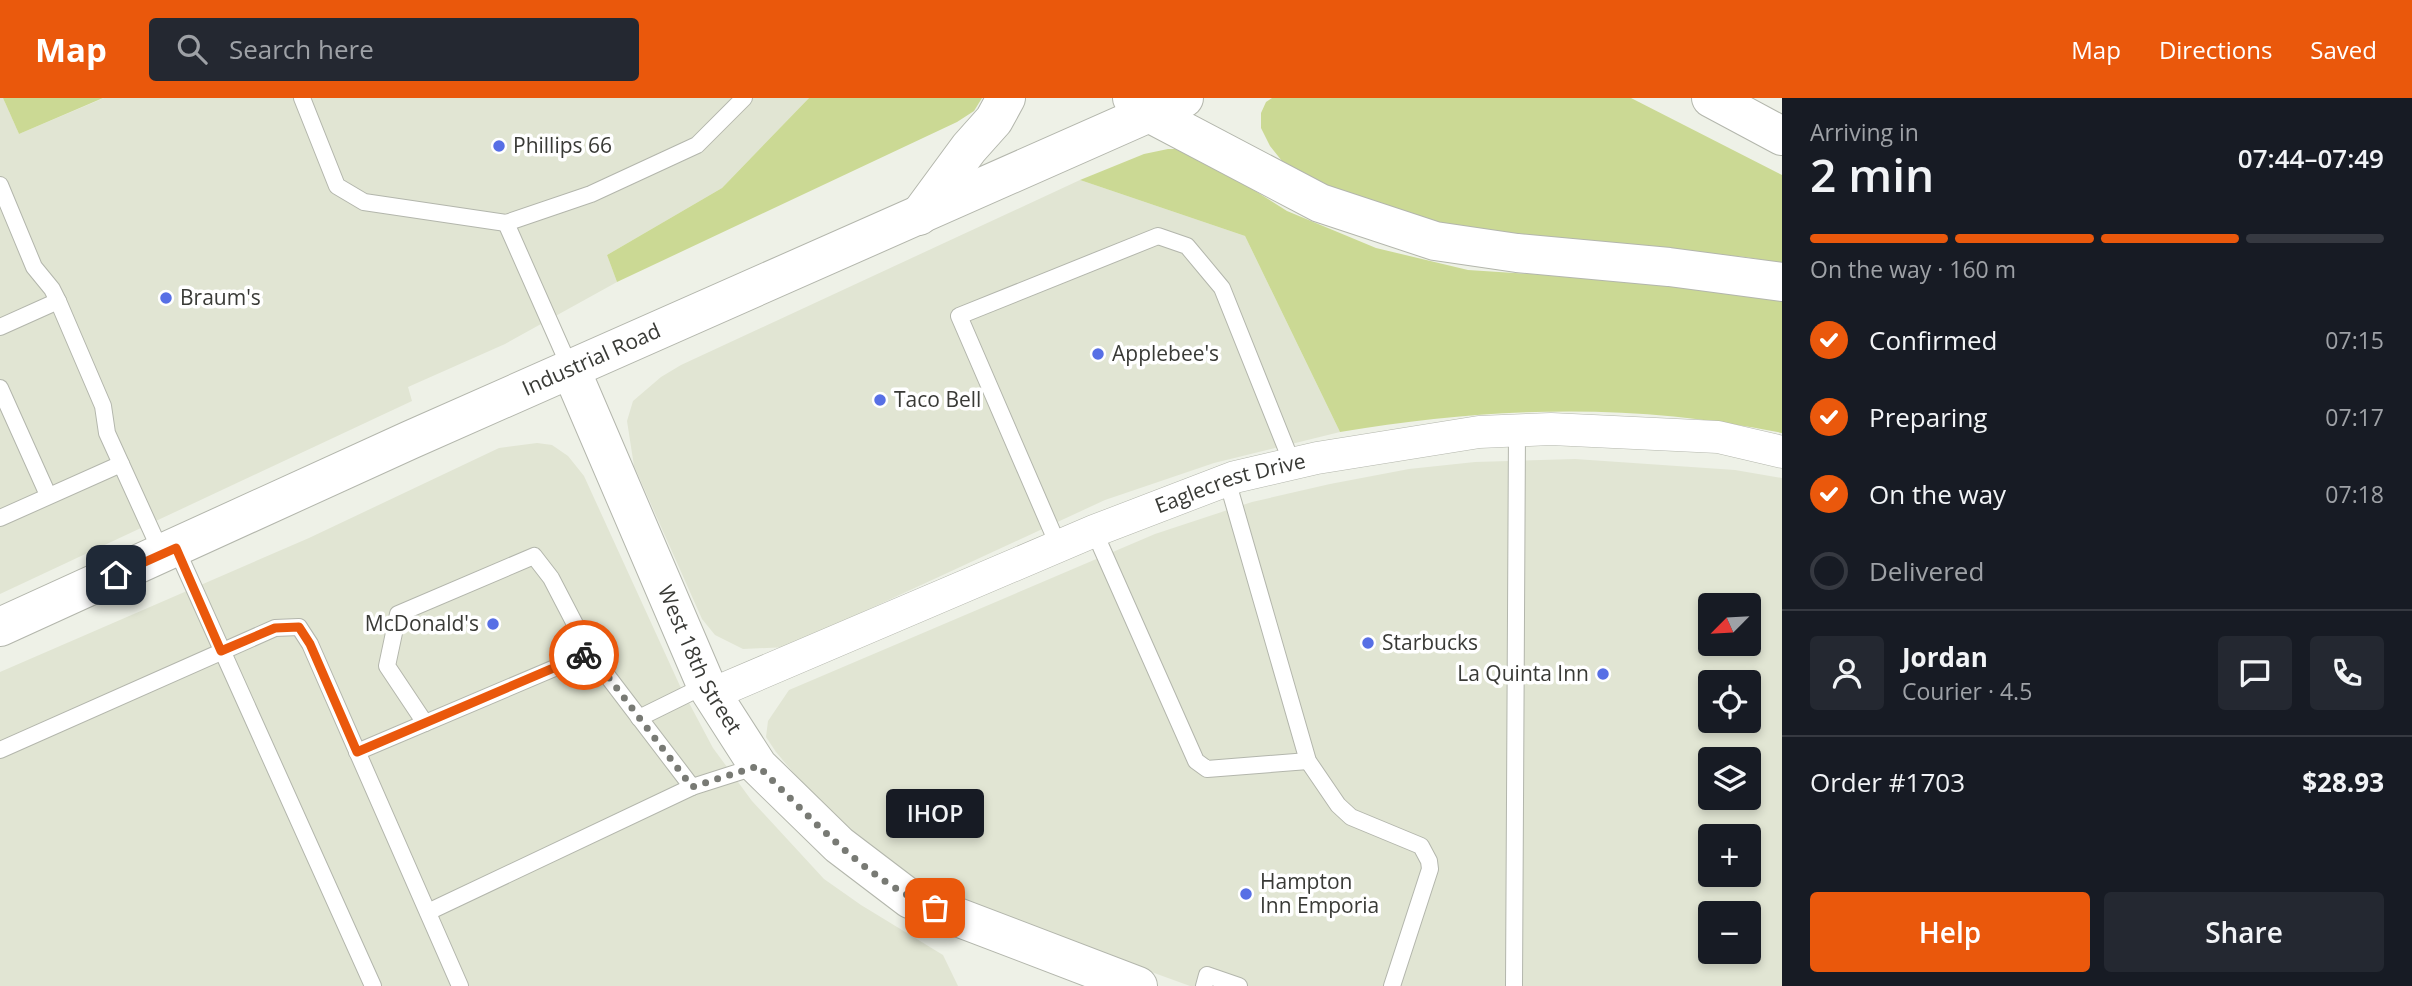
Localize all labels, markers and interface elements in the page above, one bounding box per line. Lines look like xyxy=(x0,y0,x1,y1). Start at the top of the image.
search box xyxy=(149,18,639,81)
text: Map xyxy=(35,27,107,72)
icon: search xyxy=(173,30,211,68)
text: Search here xyxy=(229,31,374,67)
text: Map xyxy=(2071,33,2121,66)
text: Directions xyxy=(2159,33,2272,66)
text: Saved xyxy=(2310,33,2377,66)
text: Arriving in xyxy=(1810,116,1919,148)
place label: Phillips 66 xyxy=(513,131,612,159)
marker: Phillips 66 xyxy=(491,138,507,154)
text: 07:44–07:49 xyxy=(2238,140,2384,176)
text: 2 min xyxy=(1810,143,1934,205)
text: On the way · 160 m xyxy=(1810,253,2016,285)
place label: Braum's xyxy=(180,283,261,311)
marker: Braum's xyxy=(158,290,174,306)
street label: Industrial Road xyxy=(517,316,665,402)
icon: check xyxy=(1810,321,1848,359)
text: Confirmed xyxy=(1869,322,1997,358)
text: 07:15 xyxy=(2325,324,2384,356)
place label: Applebee's xyxy=(1112,339,1219,367)
marker: Applebee's xyxy=(1090,346,1106,362)
place label: Taco Bell xyxy=(894,385,981,413)
marker: Taco Bell xyxy=(872,392,888,408)
icon: check xyxy=(1810,398,1848,436)
text: Preparing xyxy=(1869,399,1987,435)
text: 07:17 xyxy=(2325,401,2384,433)
street label: Eaglecrest Drive xyxy=(1151,446,1308,519)
icon: check xyxy=(1810,475,1848,513)
text: On the way xyxy=(1869,476,2006,512)
text: 07:18 xyxy=(2325,478,2384,510)
pin xyxy=(86,545,146,605)
text: Delivered xyxy=(1869,553,1984,589)
icon: home xyxy=(97,556,135,594)
street label: West 18th Street xyxy=(652,581,749,739)
north arrow xyxy=(1698,593,1760,656)
map controls xyxy=(1698,593,1761,964)
place label: McDonald's xyxy=(365,609,479,637)
marker: McDonald's xyxy=(485,616,501,632)
courier xyxy=(549,620,619,690)
place label: Starbucks xyxy=(1382,628,1478,656)
marker: Starbucks xyxy=(1360,635,1376,651)
icon: bike xyxy=(565,636,603,674)
button: person xyxy=(1810,636,1884,710)
button: chat xyxy=(2218,636,2292,710)
button: phone xyxy=(2310,636,2384,710)
text: Jordan xyxy=(1902,639,1988,675)
place label: La Quinta Inn xyxy=(1457,659,1589,687)
marker: La Quinta Inn xyxy=(1595,666,1611,682)
button: locate xyxy=(1698,670,1761,733)
text: Courier · 4.5 xyxy=(1902,675,2032,707)
button: layers xyxy=(1698,747,1761,810)
text: Order #1703 xyxy=(1810,764,1965,800)
text: $28.93 xyxy=(2302,764,2384,800)
callout: IHOP xyxy=(886,789,984,838)
text: IHOP xyxy=(907,797,963,829)
button: + xyxy=(1698,824,1761,887)
place label: Hampton Inn Emporia xyxy=(1260,867,1379,919)
pin xyxy=(905,878,965,938)
marker: Hampton Inn Emporia xyxy=(1238,886,1254,902)
icon: bag xyxy=(916,889,954,927)
button: Help xyxy=(1810,892,2090,972)
button: Share xyxy=(2104,892,2384,972)
button: − xyxy=(1698,901,1761,964)

